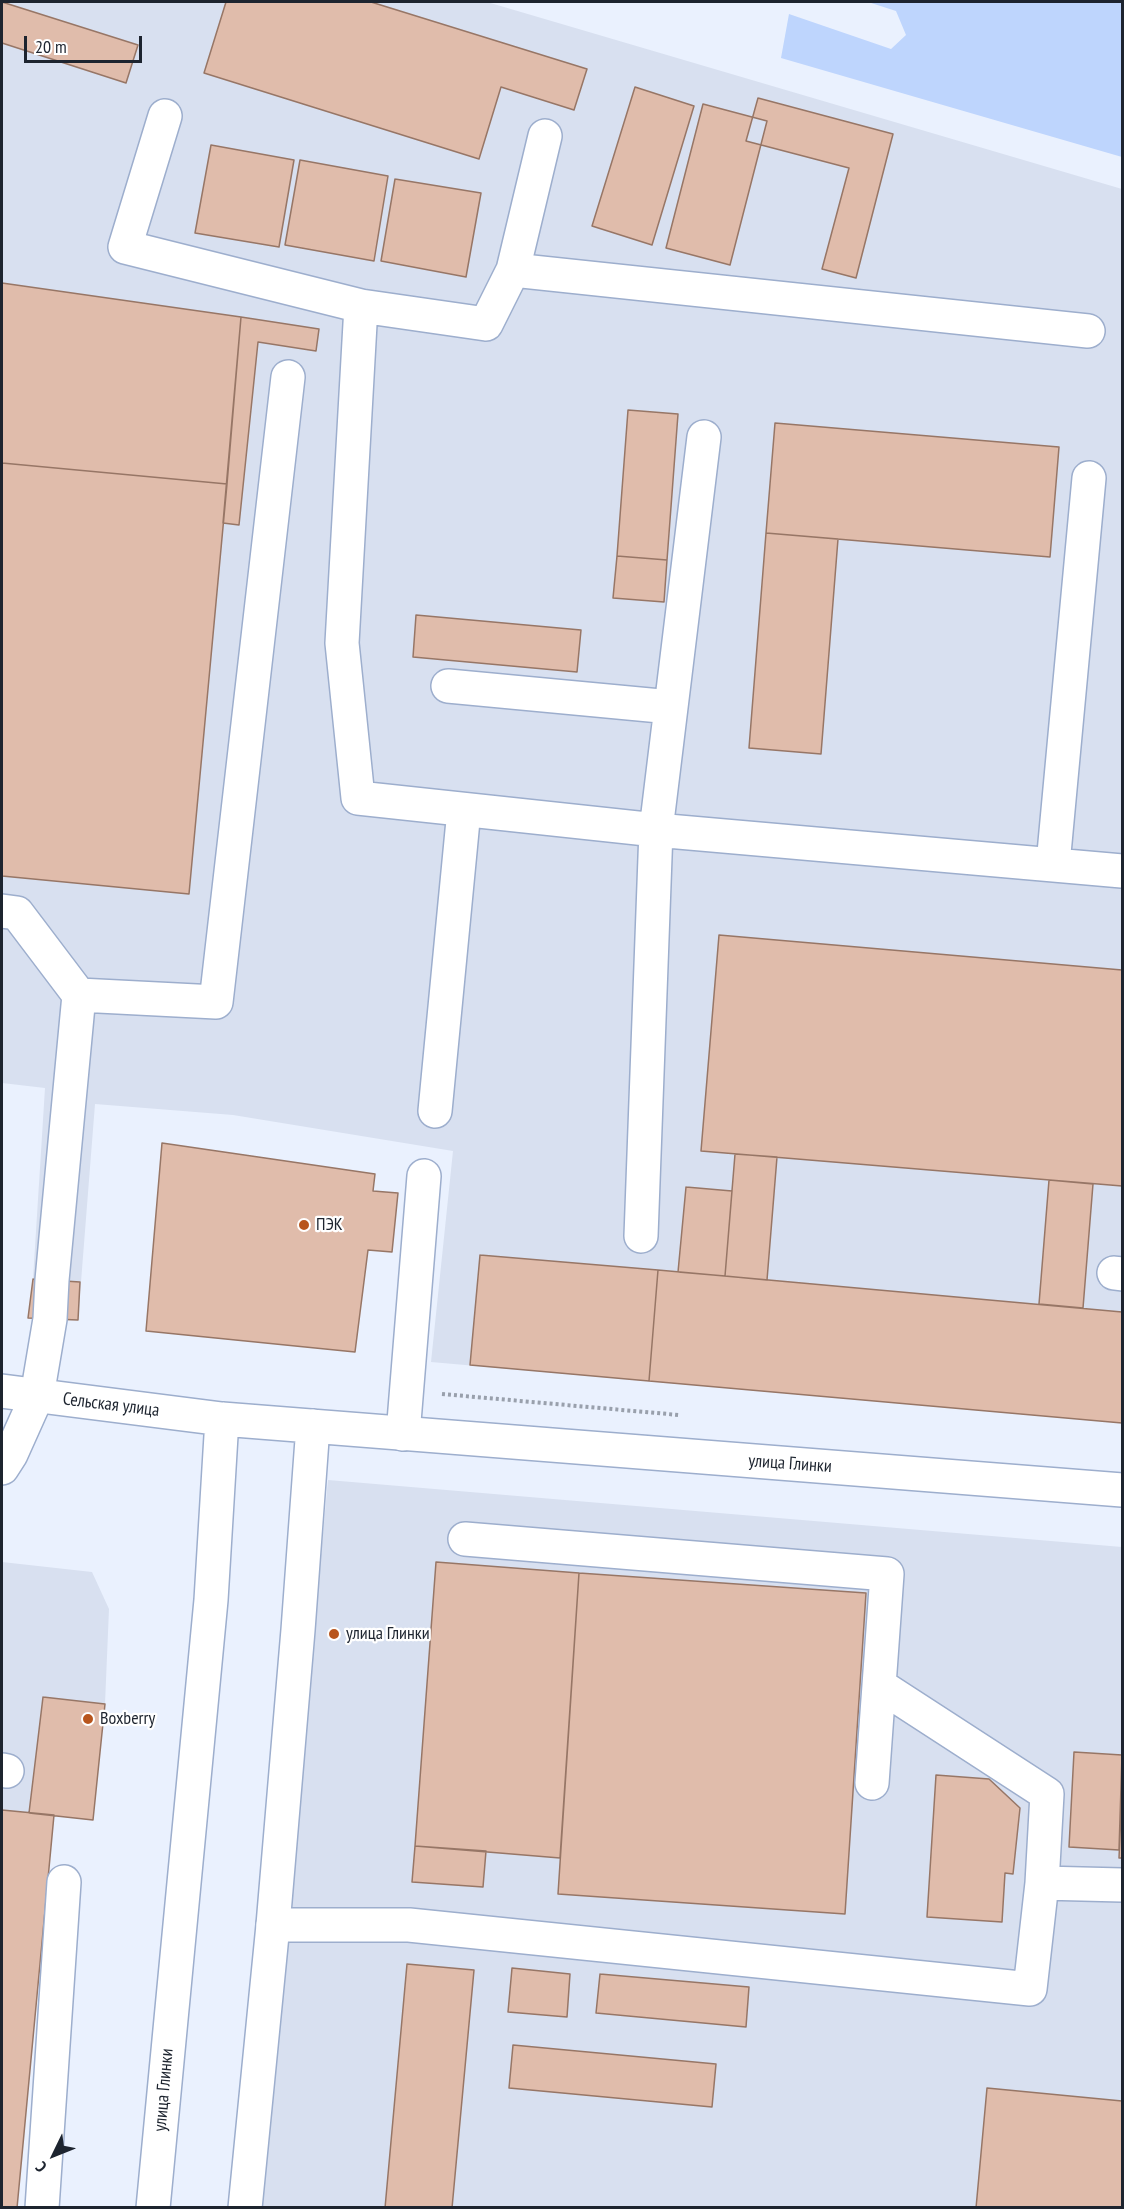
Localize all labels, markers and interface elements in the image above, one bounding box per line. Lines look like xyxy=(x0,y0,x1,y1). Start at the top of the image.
scale bar xyxy=(27,24,146,62)
text: 20 m xyxy=(35,35,67,58)
place label: ПЭК xyxy=(316,1214,343,1236)
marker: ПЭК xyxy=(297,1218,311,1232)
street label: Сельская улица xyxy=(61,1388,161,1422)
street label: улица Глинки xyxy=(748,1450,832,1478)
place label: улица Глинки xyxy=(346,1623,430,1645)
marker: улица Глинки xyxy=(327,1627,341,1641)
place label: Boxberry xyxy=(100,1708,155,1730)
marker: Boxberry xyxy=(81,1712,95,1726)
street label: улица Глинки xyxy=(150,2047,178,2133)
north arrow xyxy=(24,2125,84,2185)
text: С xyxy=(31,2158,51,2177)

